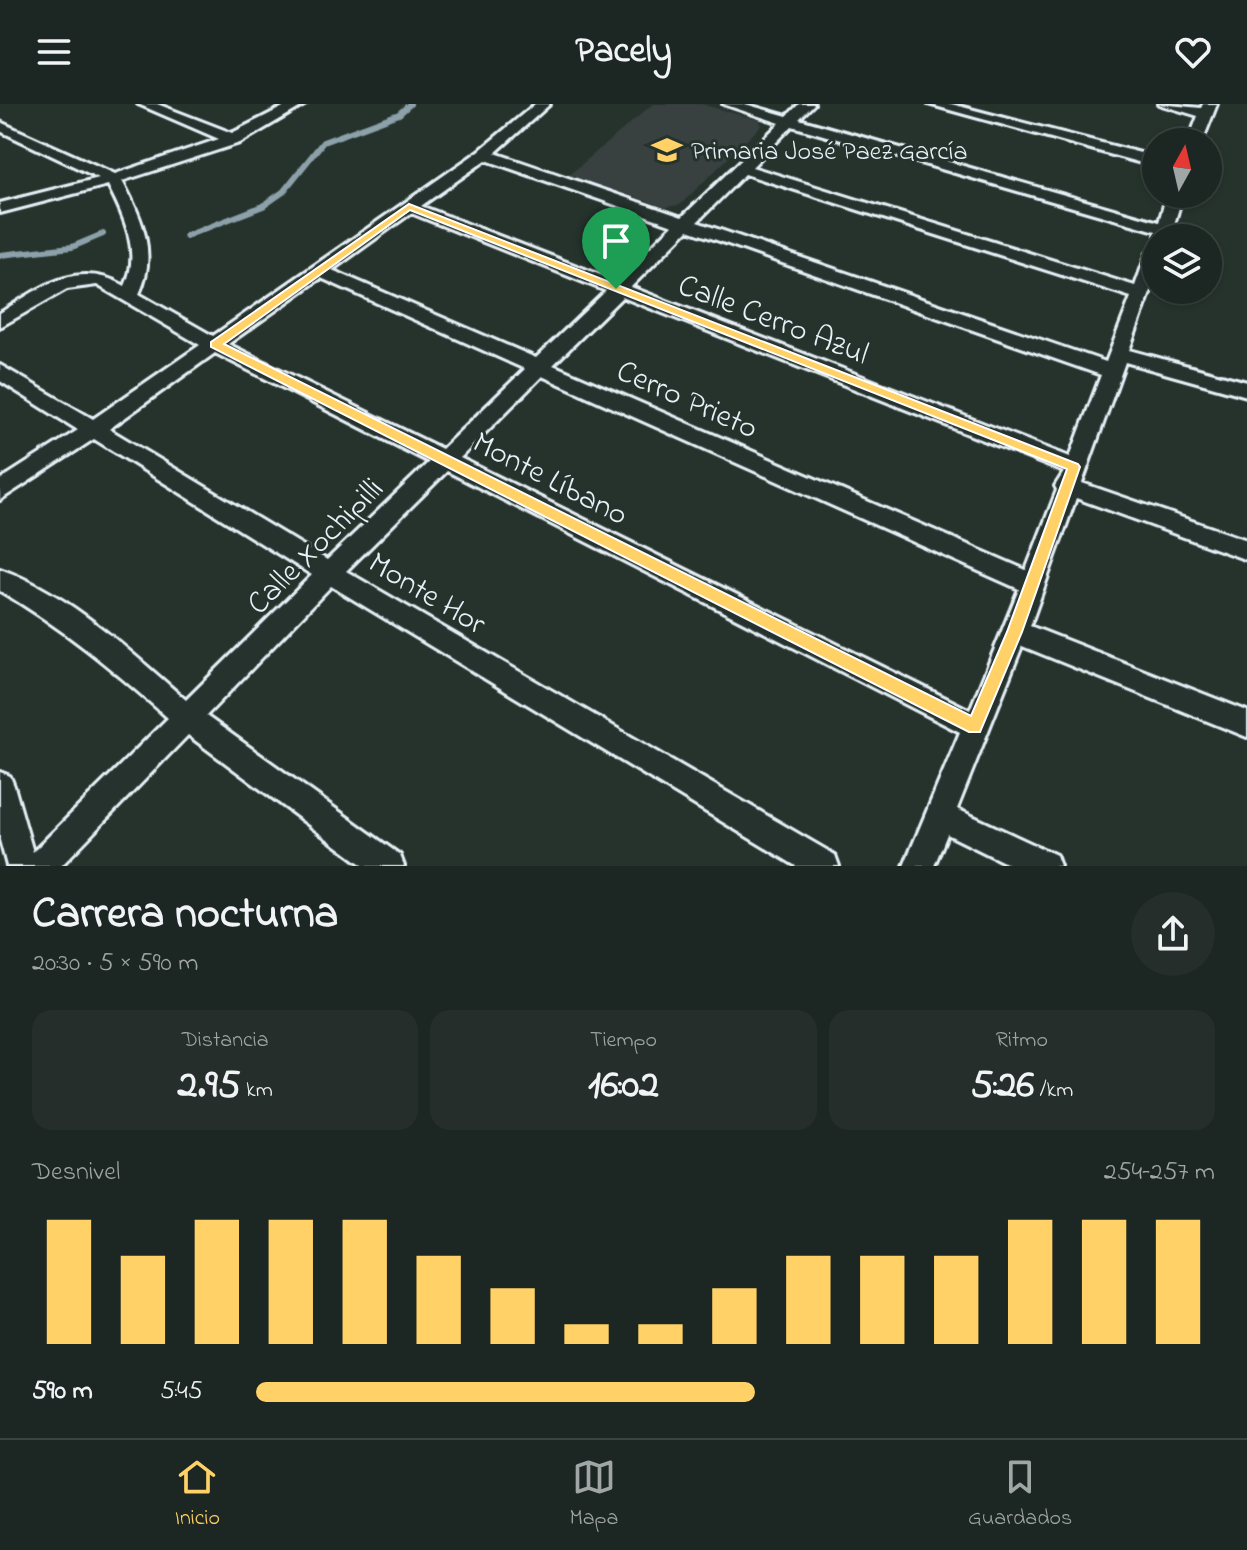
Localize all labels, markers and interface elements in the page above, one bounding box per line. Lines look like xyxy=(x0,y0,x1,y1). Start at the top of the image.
text: Pacely xyxy=(575,26,672,79)
icon: menu xyxy=(32,30,76,74)
icon: heart xyxy=(1171,30,1215,74)
north arrow xyxy=(1142,128,1222,208)
map controls xyxy=(1142,128,1222,304)
school or university icon: Primaria José Paez García xyxy=(650,133,684,167)
place label: Primaria José Paez García xyxy=(691,134,968,172)
pin xyxy=(582,207,650,289)
icon: arrive xyxy=(594,219,638,263)
button: layers xyxy=(1142,224,1222,304)
street label: Calle Cerro Azul xyxy=(670,263,875,379)
street label: Cerro Prieto xyxy=(608,349,765,453)
street label: Monte Líbano xyxy=(463,421,635,539)
street label: Calle Xochipilli xyxy=(237,468,396,627)
street label: Monte Hor xyxy=(358,541,494,649)
text: Carrera nocturna xyxy=(32,883,338,947)
button: share xyxy=(1131,892,1215,976)
text: 20:30 · 5 × 590 m xyxy=(32,945,198,983)
text: Distancia xyxy=(182,1025,269,1057)
text: Tiempo xyxy=(590,1025,657,1057)
text: Ritmo xyxy=(996,1025,1048,1057)
text: 2.95 xyxy=(178,1057,241,1116)
text: 16:02 xyxy=(588,1057,659,1116)
text: 5:26 xyxy=(970,1057,1034,1116)
text: km xyxy=(241,1075,273,1107)
text: /km xyxy=(1034,1075,1073,1107)
text: Desnivel xyxy=(32,1154,120,1192)
text: 254–257 m xyxy=(1104,1154,1215,1192)
text: 590 m xyxy=(32,1373,93,1411)
text: 5:45 xyxy=(160,1373,203,1411)
tab: Inicio xyxy=(175,1455,220,1535)
tab: Mapa xyxy=(569,1455,618,1535)
tab: Guardados xyxy=(968,1455,1072,1535)

